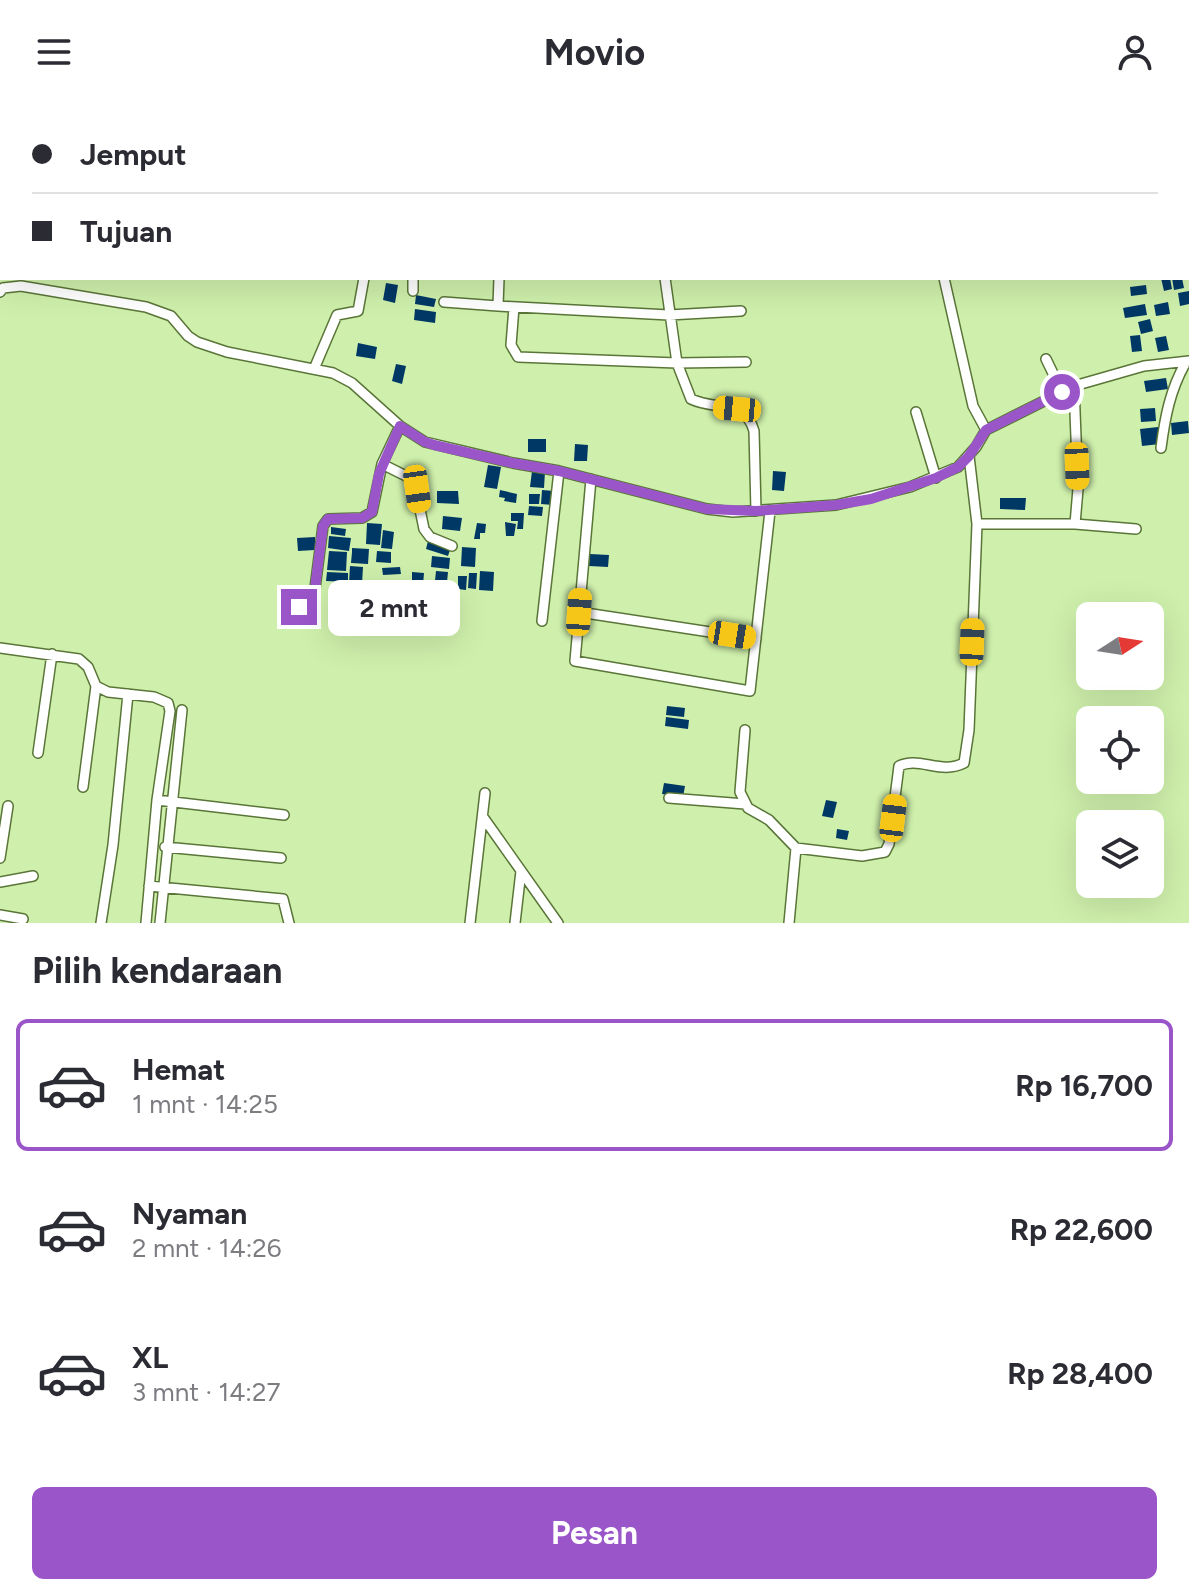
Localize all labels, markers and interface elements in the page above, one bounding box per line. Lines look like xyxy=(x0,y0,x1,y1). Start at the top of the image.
icon: menu xyxy=(32,30,76,74)
icon: person xyxy=(1113,30,1157,74)
text: Movio xyxy=(544,31,645,74)
text: Jemput xyxy=(80,136,186,173)
text: Tujuan xyxy=(80,213,172,250)
route start xyxy=(1044,374,1080,410)
car xyxy=(712,395,762,423)
car xyxy=(1064,442,1090,490)
car xyxy=(402,464,432,514)
callout: 2 mnt xyxy=(327,579,459,635)
car xyxy=(565,587,593,637)
route end xyxy=(281,589,317,625)
text: 2 mnt xyxy=(359,592,429,624)
north arrow xyxy=(1076,602,1164,690)
map controls xyxy=(1076,602,1164,898)
car xyxy=(959,618,985,666)
car xyxy=(706,619,758,651)
button: locate xyxy=(1076,706,1164,794)
car xyxy=(878,793,908,843)
button: layers xyxy=(1076,810,1164,898)
text: Pilih kendaraan xyxy=(32,949,282,992)
icon: car xyxy=(36,1049,108,1121)
text: Hemat xyxy=(132,1051,225,1088)
text: Rp 16,700 xyxy=(1015,1067,1153,1104)
text: 1 mnt · 14:25 xyxy=(132,1088,278,1120)
icon: car xyxy=(36,1193,108,1265)
text: Nyaman xyxy=(132,1195,247,1232)
text: Rp 22,600 xyxy=(1010,1211,1153,1248)
text: 2 mnt · 14:26 xyxy=(132,1232,282,1264)
icon: car xyxy=(36,1337,108,1409)
text: XL xyxy=(132,1339,168,1376)
text: Rp 28,400 xyxy=(1007,1355,1153,1392)
text: 3 mnt · 14:27 xyxy=(132,1376,280,1408)
button: Pesan xyxy=(32,1487,1157,1579)

